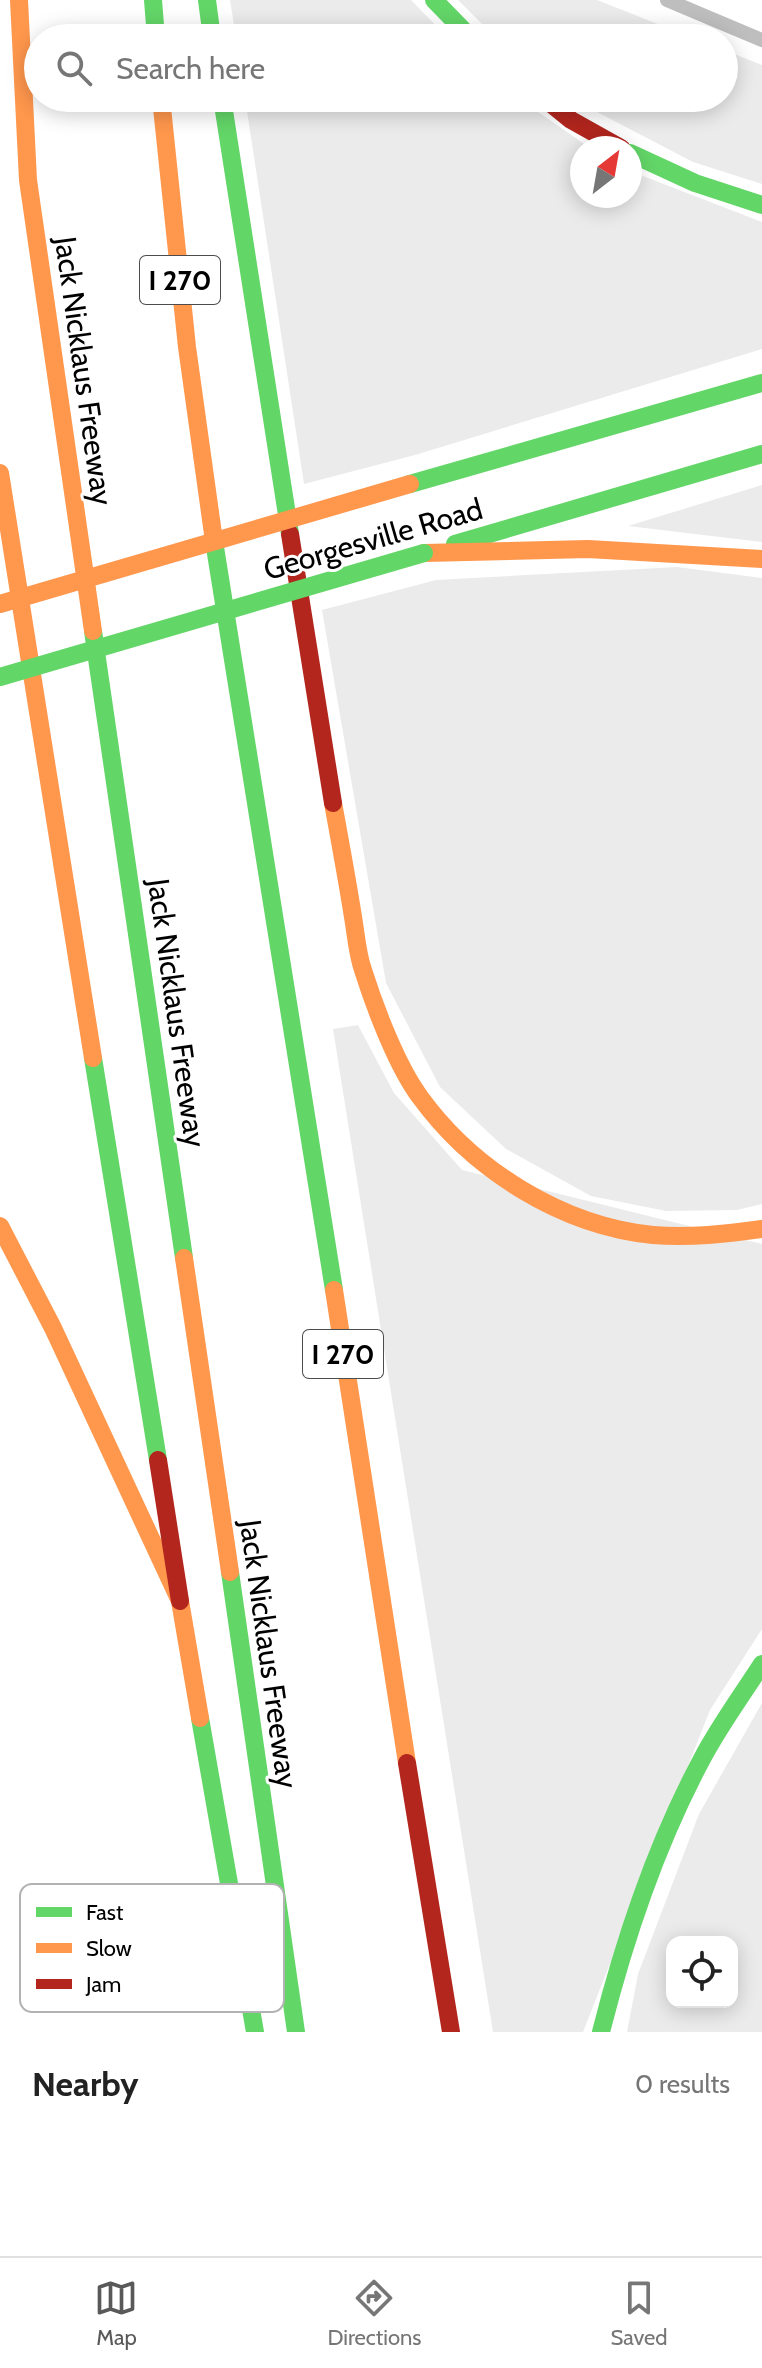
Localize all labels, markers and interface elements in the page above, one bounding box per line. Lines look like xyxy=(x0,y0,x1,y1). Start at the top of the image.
search box xyxy=(24,24,738,112)
icon: search xyxy=(52,46,96,90)
text: Search here xyxy=(116,50,265,87)
north arrow xyxy=(570,136,642,208)
street label: Jack Nicklaus Freeway xyxy=(47,233,121,508)
road number: I 270 xyxy=(140,256,220,304)
street label: Georgesville Road xyxy=(259,490,487,588)
street label: Jack Nicklaus Freeway xyxy=(140,875,214,1150)
road number: I 270 xyxy=(303,1330,383,1378)
street label: Jack Nicklaus Freeway xyxy=(232,1516,306,1791)
legend xyxy=(20,1884,284,2012)
text: Fast xyxy=(86,1899,124,1926)
text: Slow xyxy=(86,1935,132,1962)
map controls xyxy=(666,1936,738,2008)
button: locate xyxy=(666,1936,738,2008)
text: Jam xyxy=(85,1971,121,1998)
text: Nearby xyxy=(32,2063,139,2105)
text: 0 results xyxy=(635,2068,730,2100)
tab: Map xyxy=(94,2276,138,2351)
tab: Directions xyxy=(327,2276,421,2351)
tab: Saved xyxy=(610,2276,668,2351)

